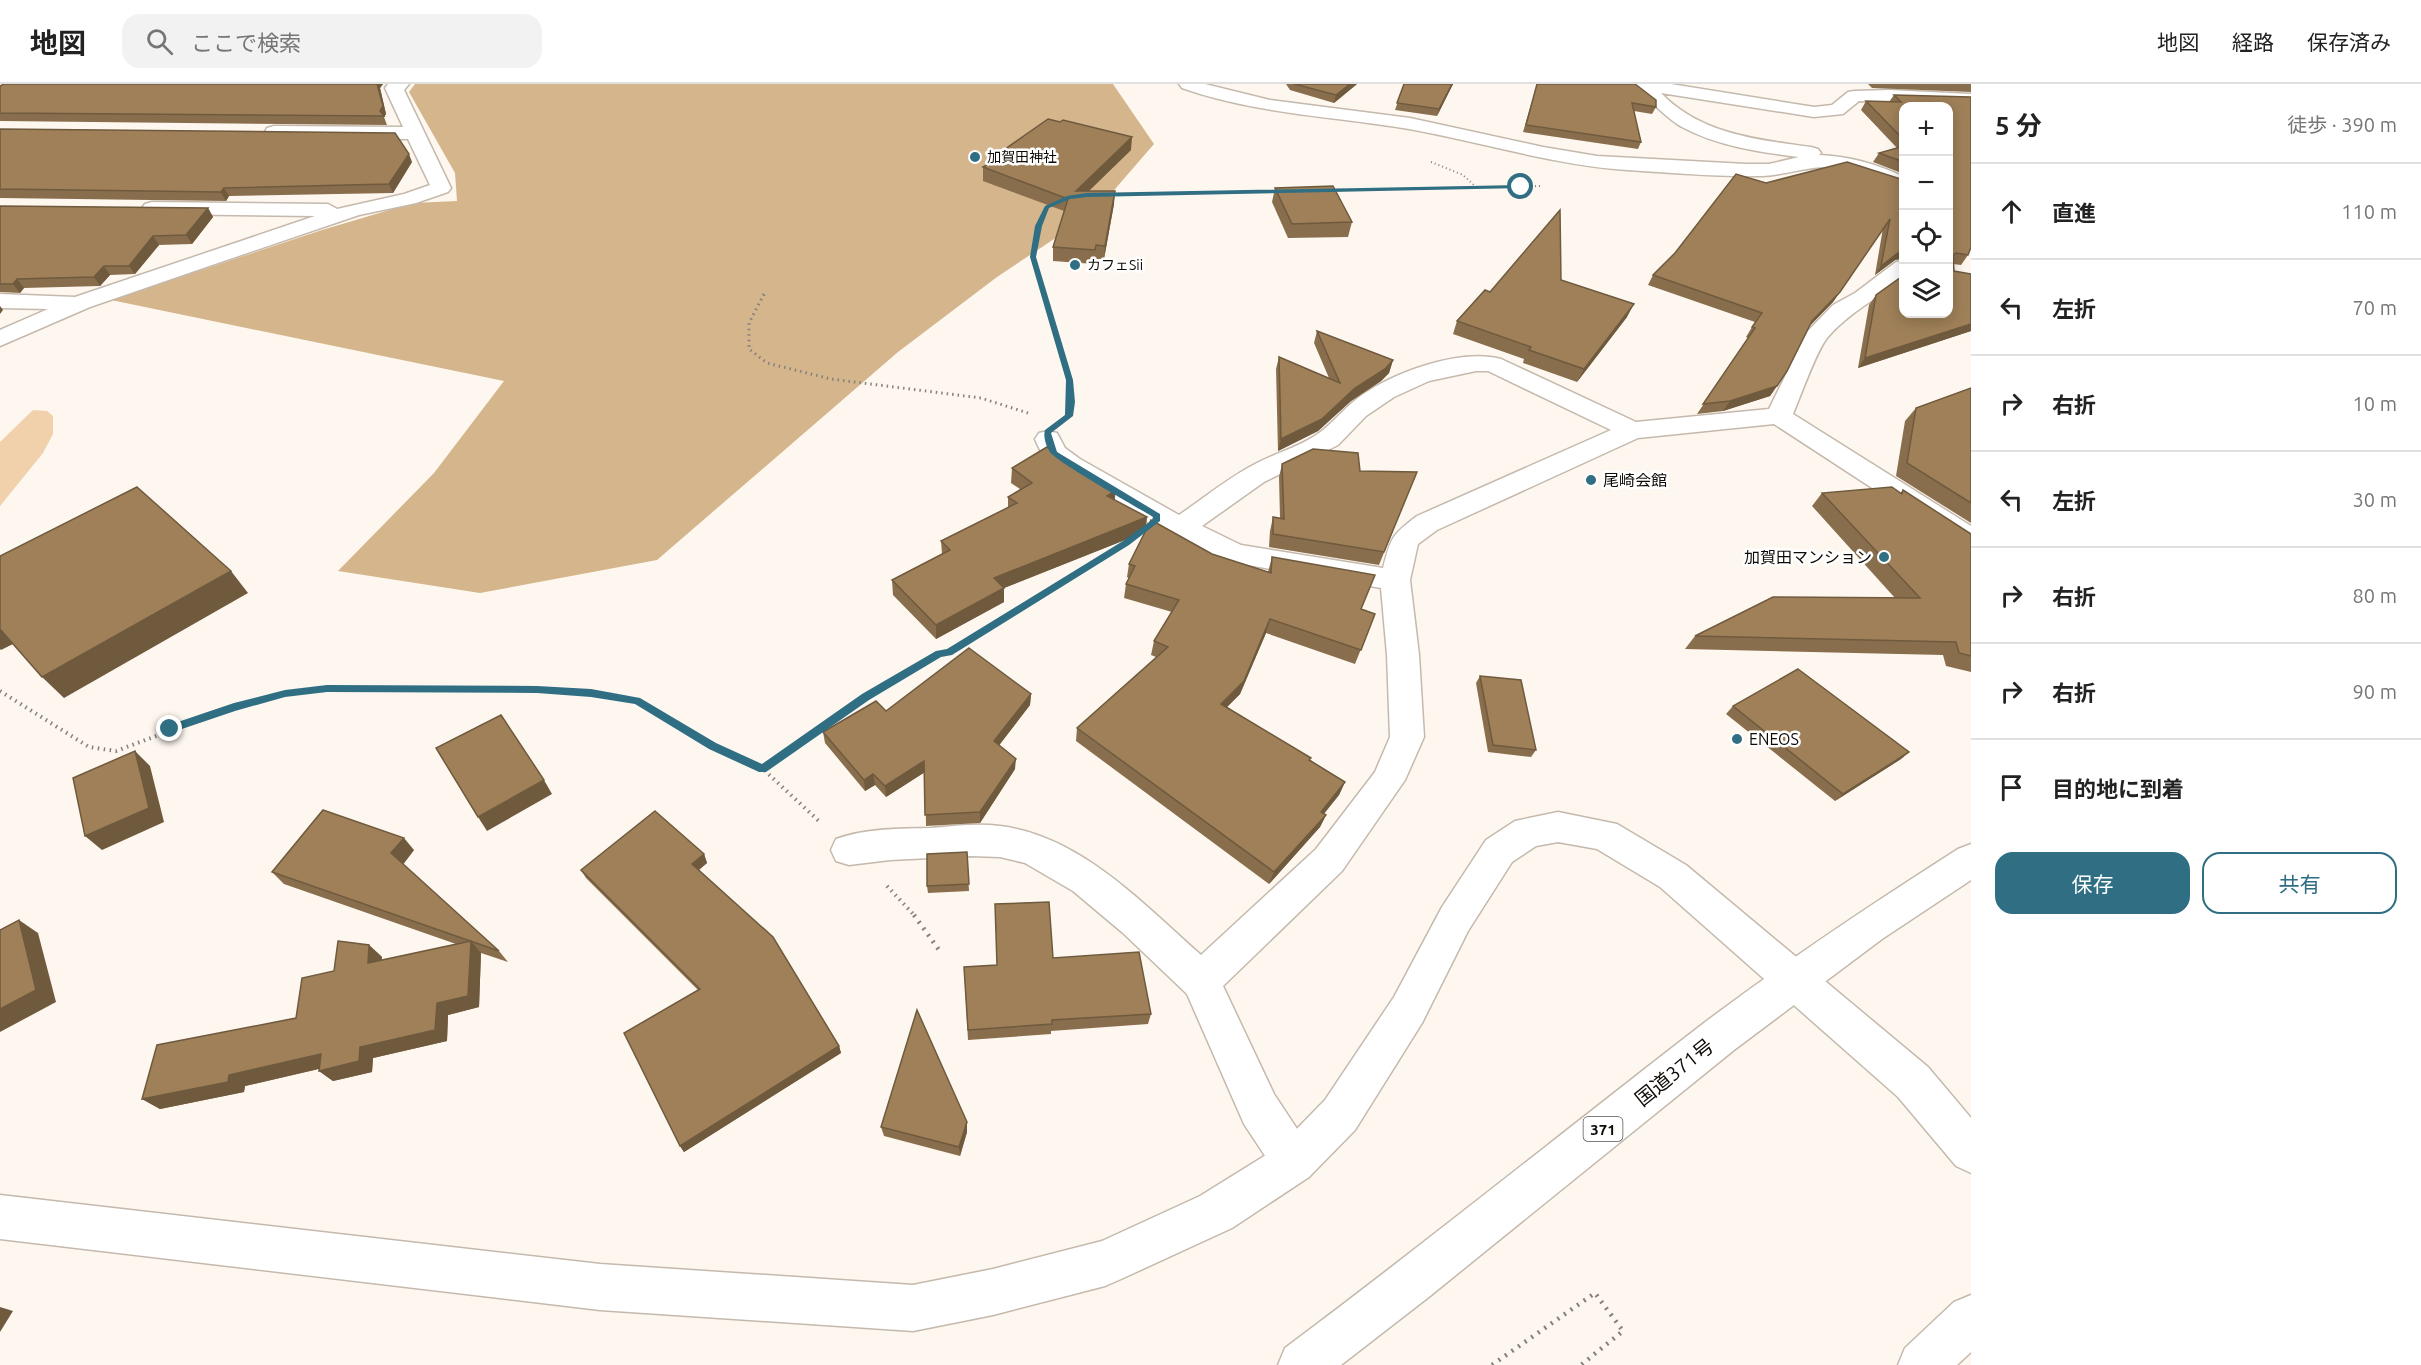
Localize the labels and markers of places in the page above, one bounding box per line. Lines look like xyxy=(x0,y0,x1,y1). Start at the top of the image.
place label: 加賀田神社 xyxy=(987,149,1057,165)
marker: 加賀田神社 xyxy=(968,150,982,164)
place label: カフェSii xyxy=(1087,257,1143,273)
marker: カフェSii xyxy=(1068,258,1082,272)
place label: 尾崎会館 xyxy=(1603,471,1667,489)
marker: 尾崎会館 xyxy=(1584,473,1598,487)
place label: 加賀田マンション xyxy=(1744,548,1872,566)
marker: 加賀田マンション xyxy=(1877,550,1891,564)
place label: ENEOS xyxy=(1749,730,1799,748)
marker: ENEOS xyxy=(1730,732,1744,746)

